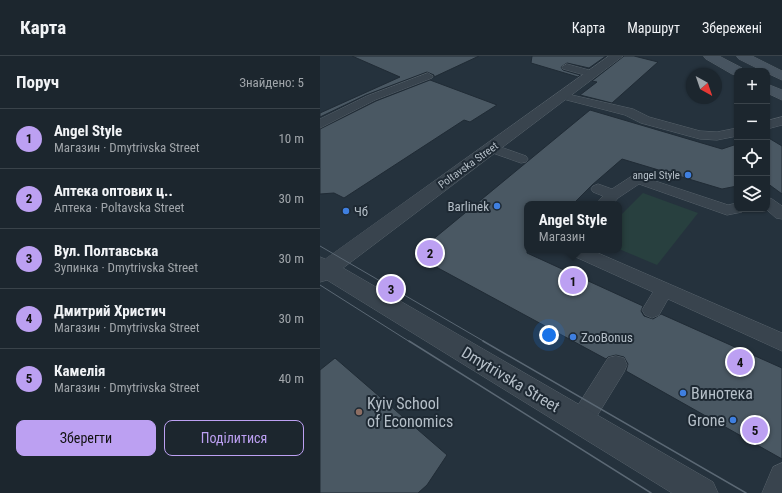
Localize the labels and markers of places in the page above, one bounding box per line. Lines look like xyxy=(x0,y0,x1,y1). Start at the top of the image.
place label: angel Style xyxy=(633,169,680,182)
marker: angel Style xyxy=(683,170,693,180)
place label: Barlinek xyxy=(447,199,489,214)
marker: Barlinek xyxy=(492,201,502,211)
place label: Чб xyxy=(354,204,368,219)
marker: Чб xyxy=(341,206,351,216)
pin: 2 xyxy=(417,238,443,268)
pin: 1 xyxy=(560,266,586,296)
pin: 3 xyxy=(378,274,404,304)
place label: ZooBonus xyxy=(581,330,633,345)
marker: ZooBonus xyxy=(568,332,578,342)
pin: 4 xyxy=(727,347,753,377)
place label: Винотека xyxy=(691,384,753,403)
marker: Винотека xyxy=(678,388,688,398)
place label: Kyiv School of Economics xyxy=(367,394,453,431)
marker: Kyiv School of Economics xyxy=(354,407,364,417)
place label: Grone xyxy=(688,411,725,430)
marker: Grone xyxy=(728,415,738,425)
pin: 5 xyxy=(742,415,768,445)

